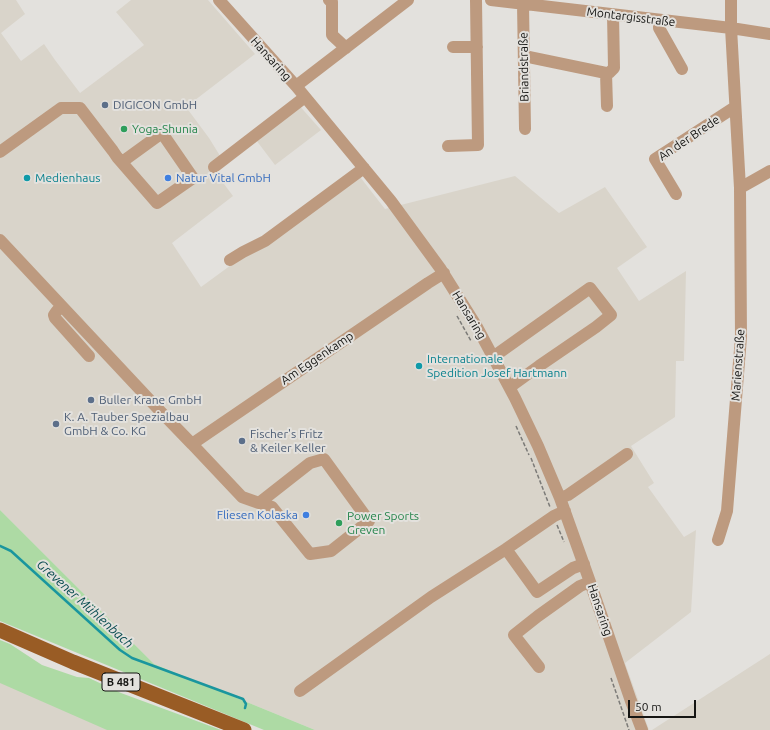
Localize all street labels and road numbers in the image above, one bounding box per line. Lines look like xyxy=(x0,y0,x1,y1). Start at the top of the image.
street label: Montargisstraße xyxy=(586,4,676,30)
street label: Briandstraße xyxy=(516,32,532,102)
street label: Hansaring xyxy=(248,34,294,84)
street label: An der Brede xyxy=(656,112,722,164)
street label: Hansaring xyxy=(449,288,489,342)
street label: Am Eggenkamp xyxy=(278,328,356,388)
street label: Marienstraße xyxy=(728,329,748,401)
street label: Hansaring xyxy=(584,582,616,638)
road number: B 481 xyxy=(102,673,140,691)

